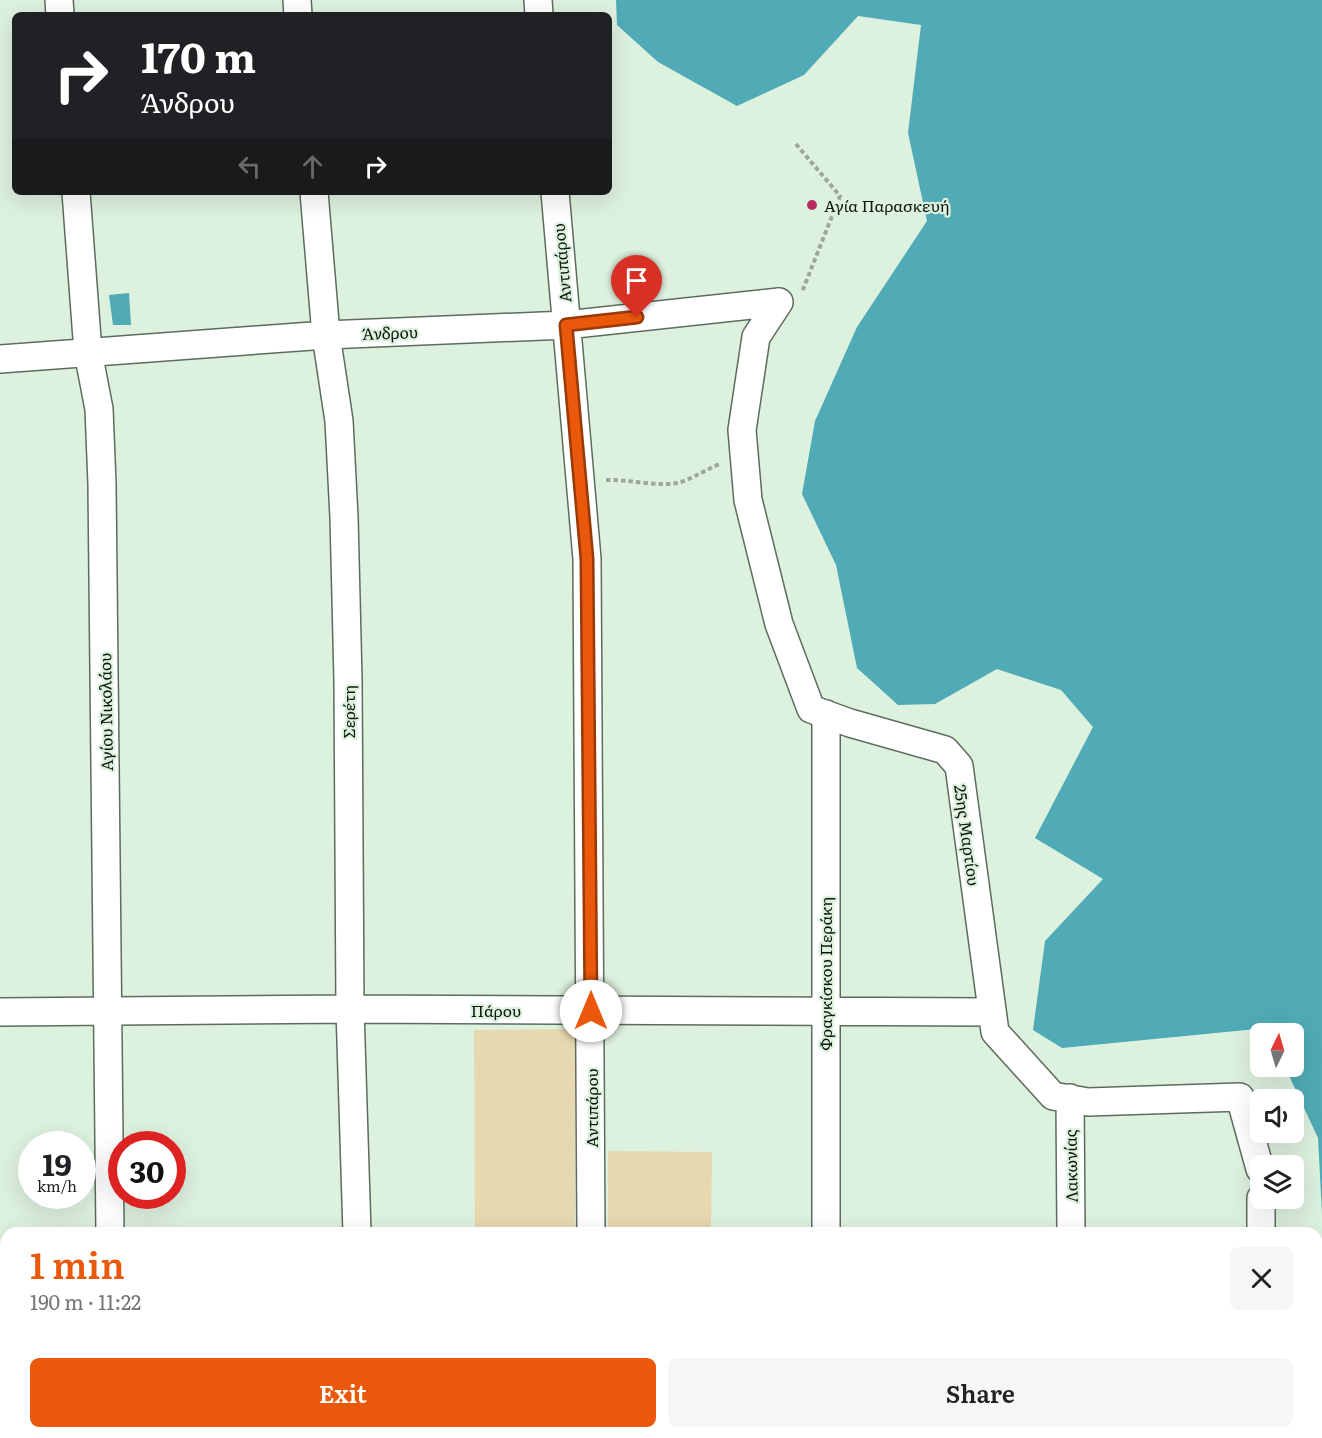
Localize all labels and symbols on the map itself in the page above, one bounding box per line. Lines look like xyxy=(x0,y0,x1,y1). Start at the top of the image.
place label: Αγία Παρασκευή xyxy=(824,193,949,217)
marker: Αγία Παρασκευή xyxy=(805,198,819,212)
street label: Αντιπάρου xyxy=(546,222,576,304)
pin xyxy=(611,255,662,317)
street label: Άνδρου xyxy=(362,319,418,345)
street label: Αγίου Νικολάου xyxy=(92,653,118,771)
street label: Σερέτη xyxy=(336,685,360,739)
street label: 25ης Μαρτίου xyxy=(949,783,987,887)
street label: Φραγκίσκου Περάκη xyxy=(813,897,837,1051)
position arrow xyxy=(559,979,623,1043)
street label: Πάρου xyxy=(471,998,521,1022)
north arrow xyxy=(1250,1023,1304,1077)
street label: Αντιπάρου xyxy=(579,1068,603,1148)
street label: Λακωνίας xyxy=(1057,1129,1083,1203)
speed limit sign: 30 xyxy=(108,1131,186,1209)

